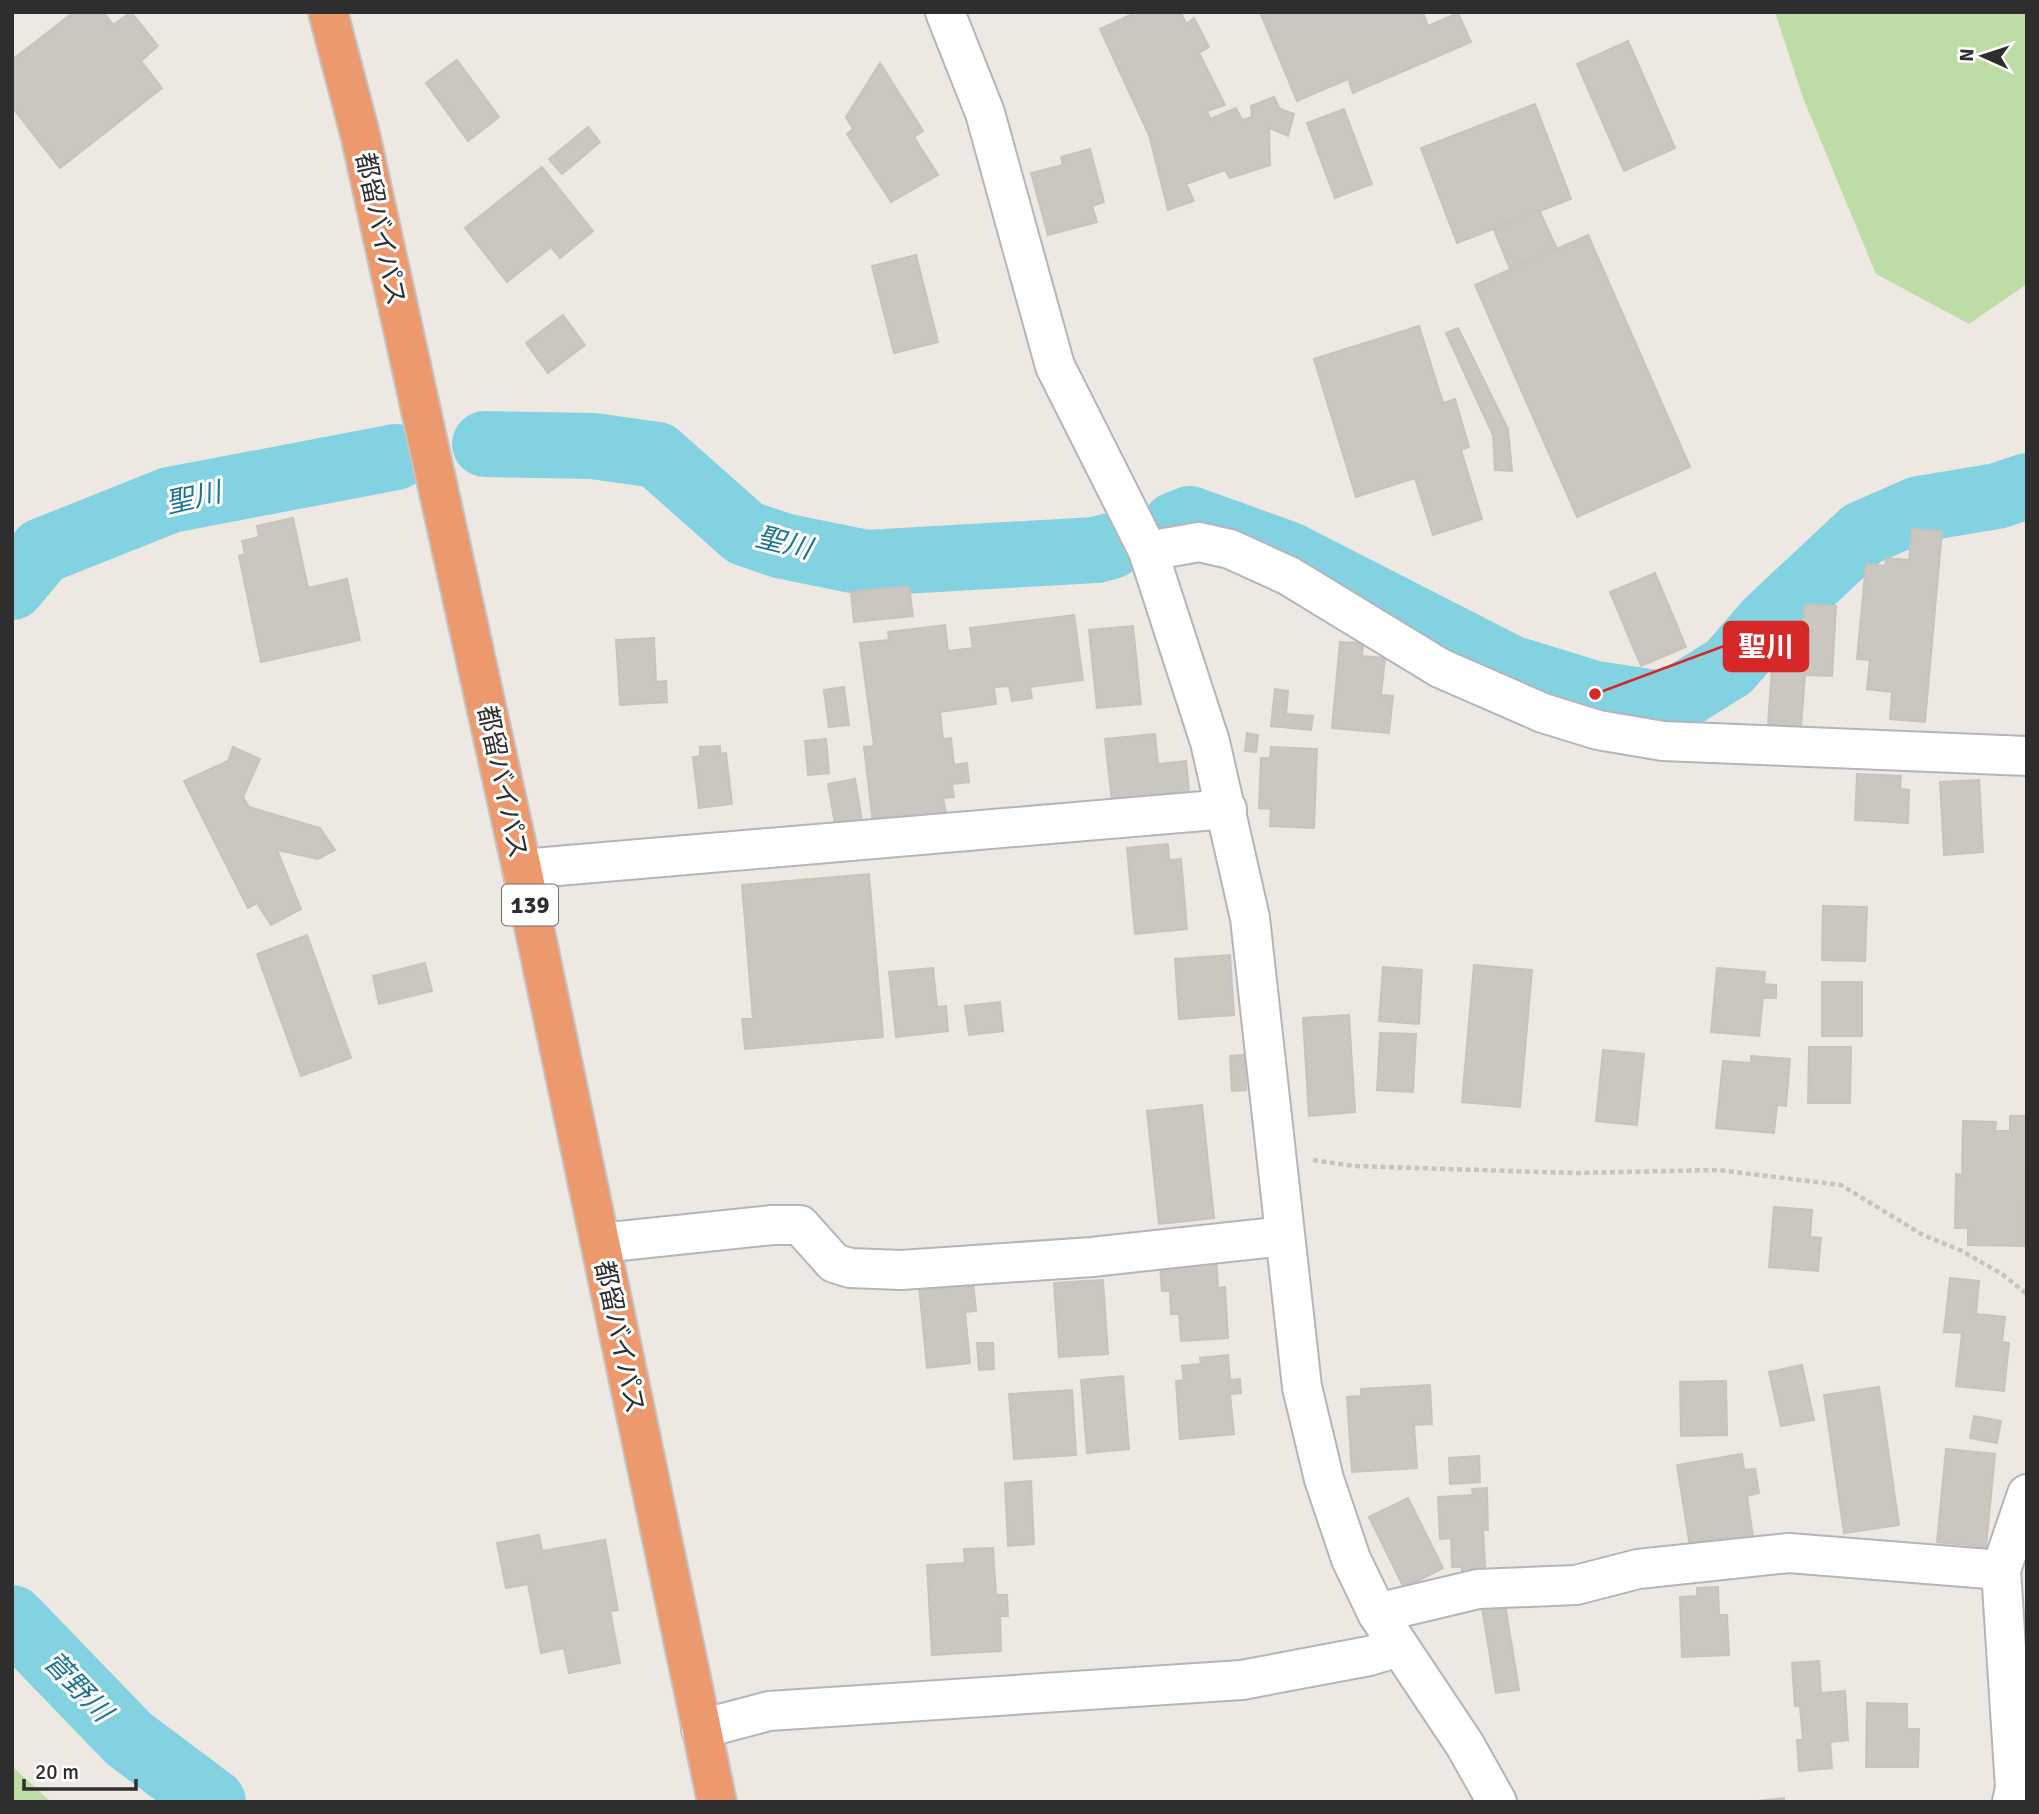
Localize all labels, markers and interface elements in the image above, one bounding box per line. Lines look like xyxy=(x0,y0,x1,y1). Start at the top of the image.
north arrow xyxy=(1948,21,2018,91)
text: N xyxy=(1955,48,1979,62)
street label: 都留バイパス xyxy=(348,150,412,309)
water label: 聖川 xyxy=(162,474,227,521)
water label: 聖川 xyxy=(752,520,818,567)
callout: 聖川 xyxy=(1724,622,1808,671)
text: 聖川 xyxy=(1738,630,1794,664)
street label: 都留バイパス xyxy=(470,703,534,862)
road number: 139 xyxy=(502,884,558,925)
street label: 都留バイパス xyxy=(587,1258,651,1417)
water label: 菅野川 xyxy=(36,1645,121,1731)
scale bar xyxy=(24,1748,136,1792)
text: 20 m xyxy=(35,1759,79,1785)

